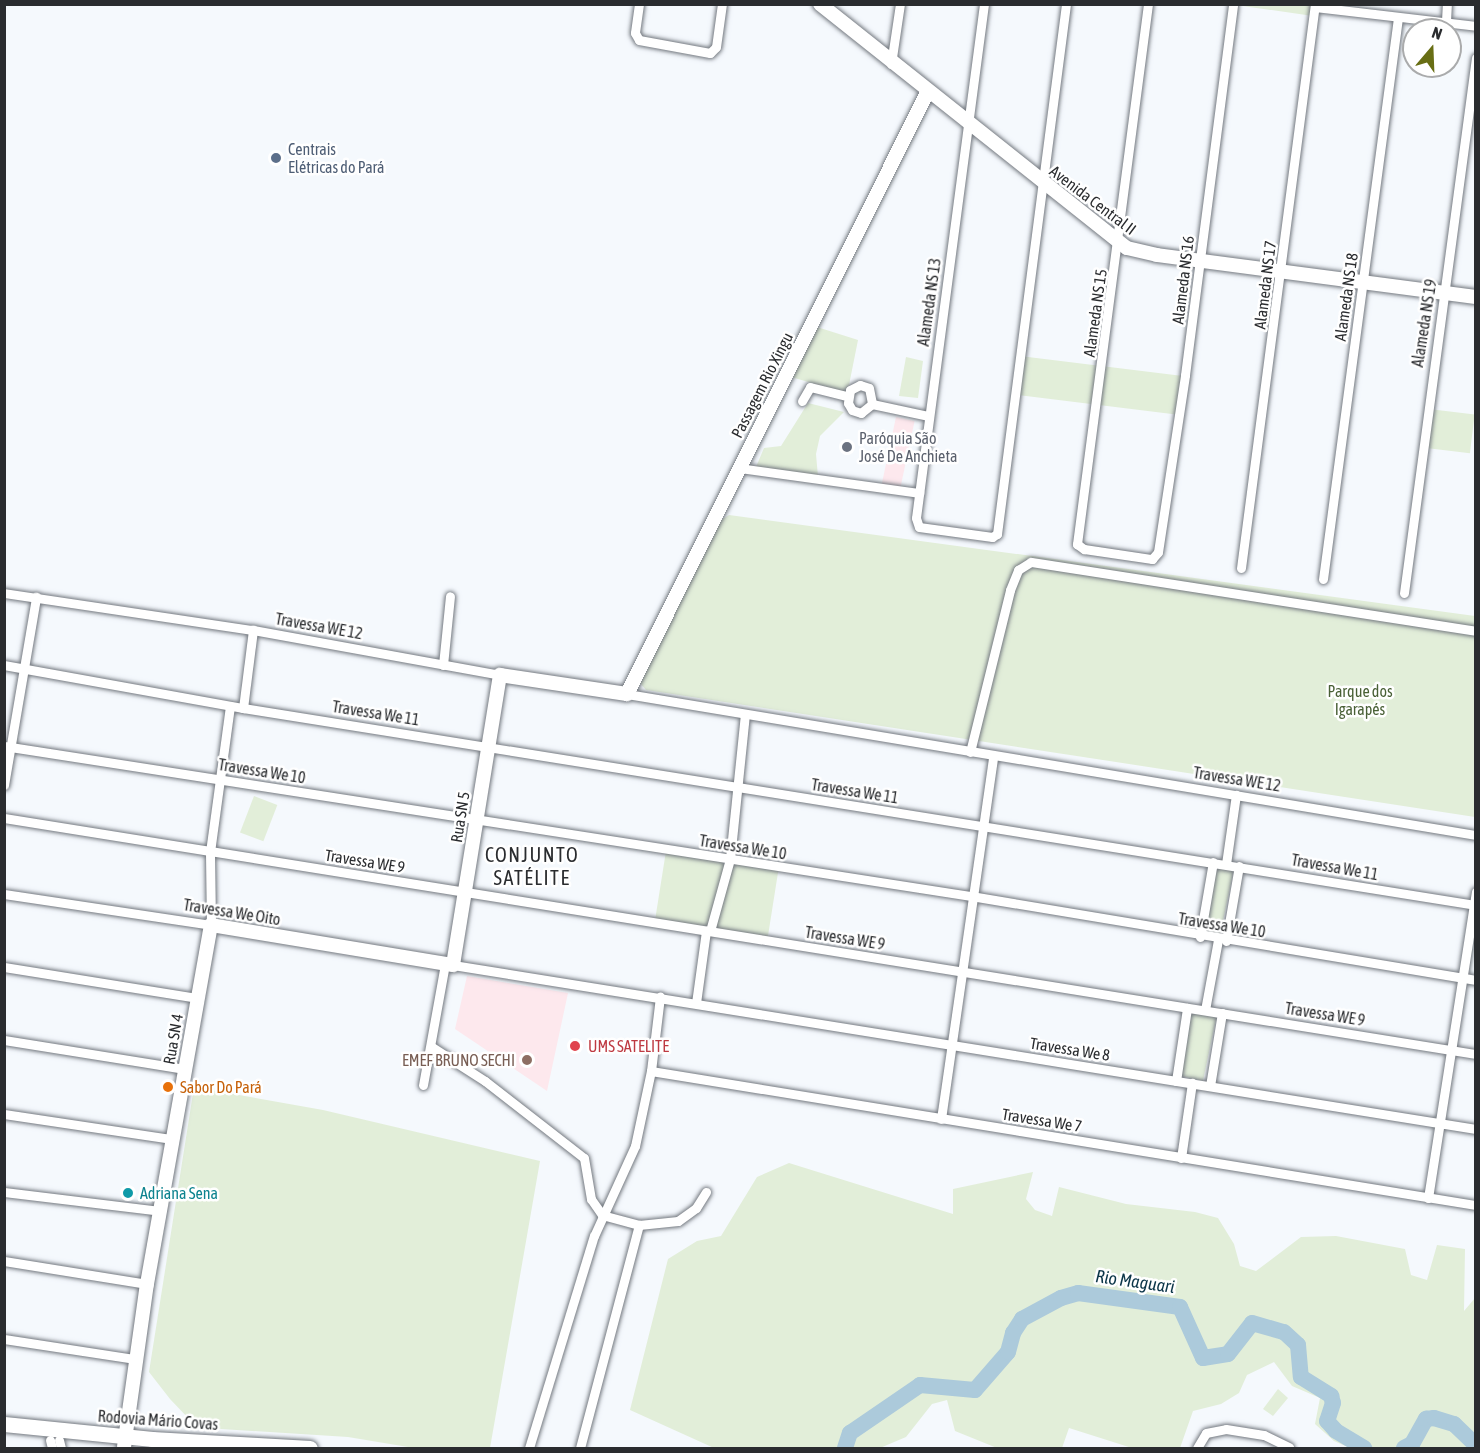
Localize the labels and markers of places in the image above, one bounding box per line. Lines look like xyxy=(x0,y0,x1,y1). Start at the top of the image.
place label: Centrais Elétricas do Pará xyxy=(288,139,384,177)
marker: Centrais Elétricas do Pará xyxy=(269,151,283,165)
place label: Paróquia São José De Anchieta xyxy=(859,428,957,466)
marker: Paróquia São José De Anchieta xyxy=(840,440,854,454)
place label: UMS SATELITE xyxy=(588,1036,669,1056)
marker: UMS SATELITE xyxy=(566,1037,584,1055)
place label: EMEF BRUNO SECHI xyxy=(402,1050,515,1070)
marker: EMEF BRUNO SECHI xyxy=(520,1053,534,1067)
place label: Sabor Do Pará xyxy=(180,1077,262,1097)
marker: Sabor Do Pará xyxy=(161,1080,175,1094)
place label: Adriana Sena xyxy=(140,1183,218,1203)
marker: Adriana Sena xyxy=(121,1186,135,1200)

